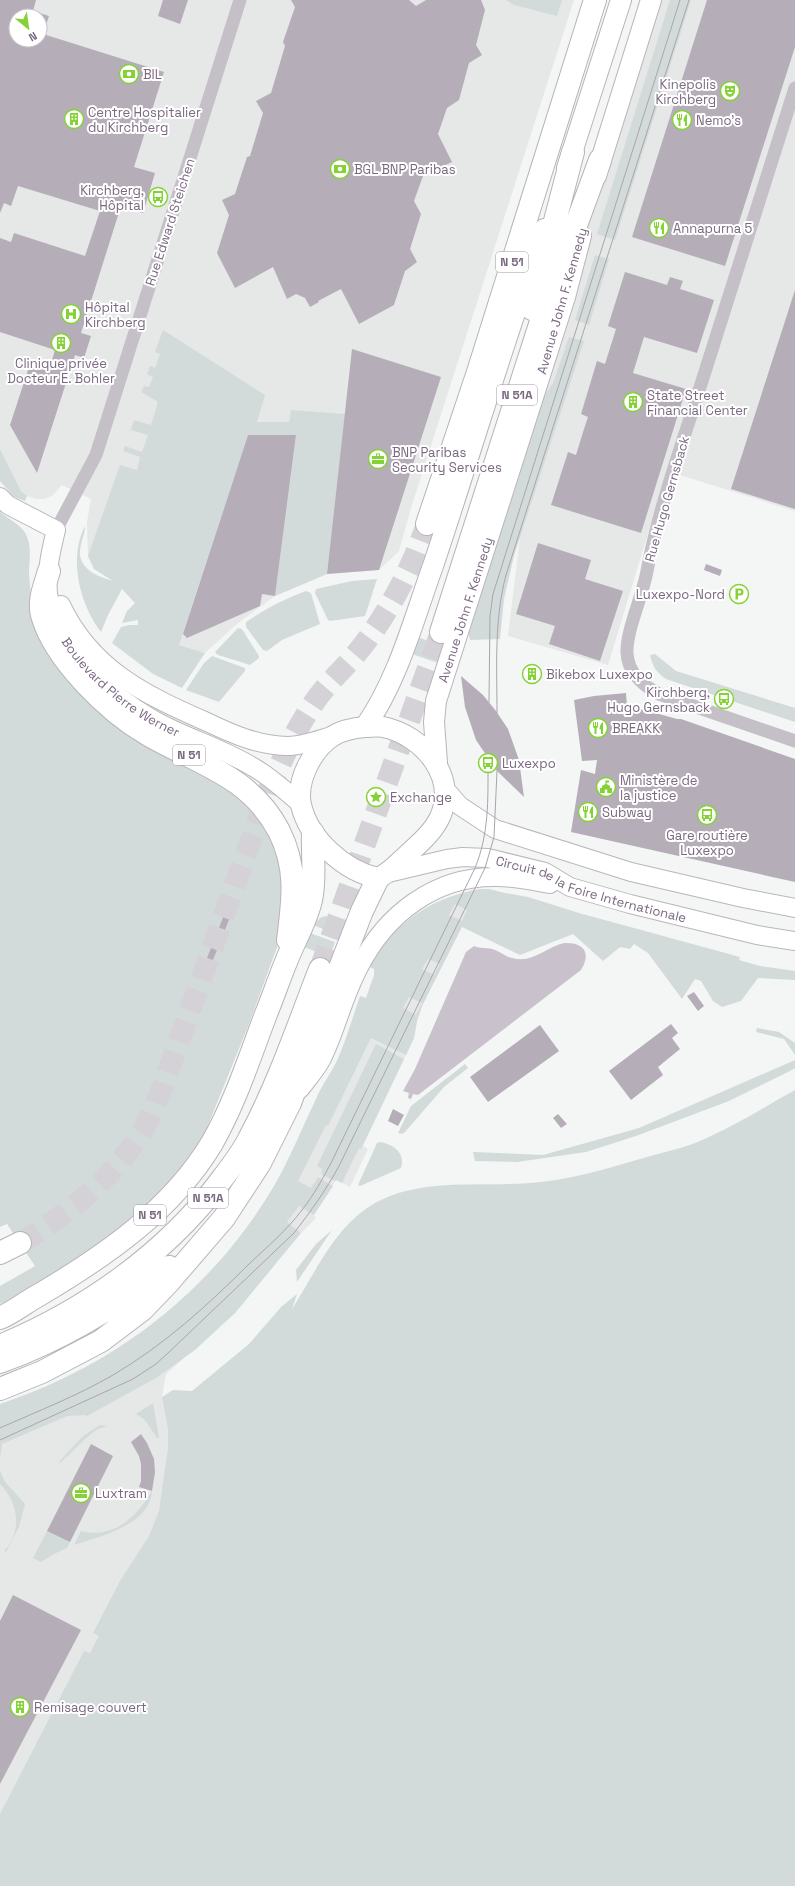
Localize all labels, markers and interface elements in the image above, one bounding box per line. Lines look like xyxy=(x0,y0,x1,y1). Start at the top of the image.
north arrow xyxy=(8,8,48,48)
text: N xyxy=(26,29,39,45)
bank icon: BIL xyxy=(118,63,140,85)
place label: BIL xyxy=(143,66,162,83)
place label: Kinepolis Kirchberg xyxy=(655,76,716,108)
theatre icon: Kinepolis Kirchberg xyxy=(719,80,741,102)
place label: Centre Hospitalier du Kirchberg xyxy=(88,104,201,136)
building icon: Centre Hospitalier du Kirchberg xyxy=(63,108,85,130)
restaurant icon: Nemo's xyxy=(671,109,693,131)
place label: Nemo's xyxy=(696,112,741,129)
street label: Rue Edward Steichen xyxy=(141,156,199,288)
bank icon: BGL BNP Paribas xyxy=(329,158,351,180)
place label: BGL BNP Paribas xyxy=(354,161,456,178)
place label: Kirchberg, Hôpital xyxy=(80,182,144,214)
bus stop icon: Kirchberg, Hôpital xyxy=(147,186,169,208)
restaurant icon: Annapurna 5 xyxy=(648,217,670,239)
place label: Annapurna 5 xyxy=(673,220,753,237)
street label: Avenue John F. Kennedy xyxy=(533,226,591,376)
road number: N 51 xyxy=(496,252,528,272)
place label: Hôpital Kirchberg xyxy=(85,299,146,331)
hospital icon: Hôpital Kirchberg xyxy=(60,303,82,325)
building icon: Clinique privée Docteur E. Bohler xyxy=(50,332,72,354)
place label: Clinique privée Docteur E. Bohler xyxy=(7,355,115,387)
road number: N 51A xyxy=(497,385,537,405)
place label: State Street Financial Center xyxy=(647,387,748,419)
building icon: State Street Financial Center xyxy=(622,391,644,413)
street label: Rue Hugo Gernsback xyxy=(641,434,693,564)
place label: BNP Paribas Security Services xyxy=(392,444,502,476)
office icon: BNP Paribas Security Services xyxy=(367,448,389,470)
street label: Avenue John F. Kennedy xyxy=(434,535,496,685)
parking icon: Luxexpo-Nord xyxy=(728,583,750,605)
place label: Luxexpo-Nord xyxy=(636,586,725,603)
street label: Boulevard Pierre Werner xyxy=(58,634,183,740)
building icon: Bikebox Luxexpo xyxy=(521,663,543,685)
place label: Bikebox Luxexpo xyxy=(546,666,653,683)
place label: Kirchberg, Hugo Gernsback xyxy=(607,684,710,716)
bus stop icon: Kirchberg, Hugo Gernsback xyxy=(713,688,735,710)
restaurant icon: BREAKK xyxy=(587,717,609,739)
place label: BREAKK xyxy=(612,720,660,737)
road number: N 51 xyxy=(173,745,205,765)
bus stop icon: Luxexpo xyxy=(477,752,499,774)
place label: Luxexpo xyxy=(502,755,556,772)
place label: Ministère de la justice xyxy=(620,772,698,804)
public building icon: Ministère de la justice xyxy=(595,776,617,798)
place icon: Exchange xyxy=(365,786,387,808)
place label: Exchange xyxy=(390,789,452,806)
restaurant icon: Subway xyxy=(577,801,599,823)
place label: Subway xyxy=(602,804,652,821)
bus stop icon: Gare routière Luxexpo xyxy=(696,804,718,826)
place label: Gare routière Luxexpo xyxy=(666,827,748,859)
street label: Circuit de la Foire Internationale xyxy=(494,852,688,926)
road number: N 51A xyxy=(188,1188,228,1208)
road number: N 51 xyxy=(134,1205,166,1225)
office icon: Luxtram xyxy=(70,1482,92,1504)
place label: Luxtram xyxy=(95,1485,147,1502)
building icon: Remisage couvert xyxy=(9,1696,31,1718)
place label: Remisage couvert xyxy=(34,1699,147,1716)

